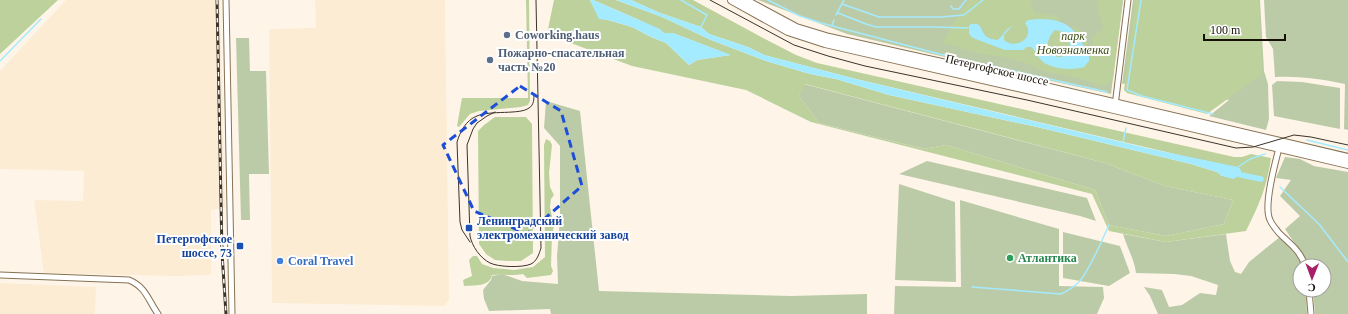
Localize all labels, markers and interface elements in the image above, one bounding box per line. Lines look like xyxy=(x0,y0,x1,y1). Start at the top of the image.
scale bar xyxy=(1204,16,1285,42)
text: 100 m xyxy=(1210,23,1241,37)
place label: Coworking.haus xyxy=(515,28,600,42)
park label: парк Новознаменка xyxy=(1036,29,1109,57)
marker: Coworking.haus xyxy=(502,30,512,40)
place label: Пожарно-спасательная часть №20 xyxy=(498,46,625,74)
street label: Петергофское шоссе xyxy=(944,51,1050,89)
marker: Пожарно-спасательная часть №20 xyxy=(485,55,495,65)
place label: Ленинградский электромеханический завод xyxy=(477,214,629,242)
marker: Ленинградский электромеханический завод xyxy=(464,223,474,233)
place label: Петергофское шоссе, 73 xyxy=(157,232,233,260)
marker: Петергофское шоссе, 73 xyxy=(235,241,245,251)
place label: Атлантика xyxy=(1018,251,1077,265)
marker: Атлантика xyxy=(1005,253,1015,263)
place label: Coral Travel xyxy=(288,254,354,268)
marker: Coral Travel xyxy=(275,256,285,266)
north arrow xyxy=(1292,258,1332,298)
text: С xyxy=(1308,282,1316,294)

